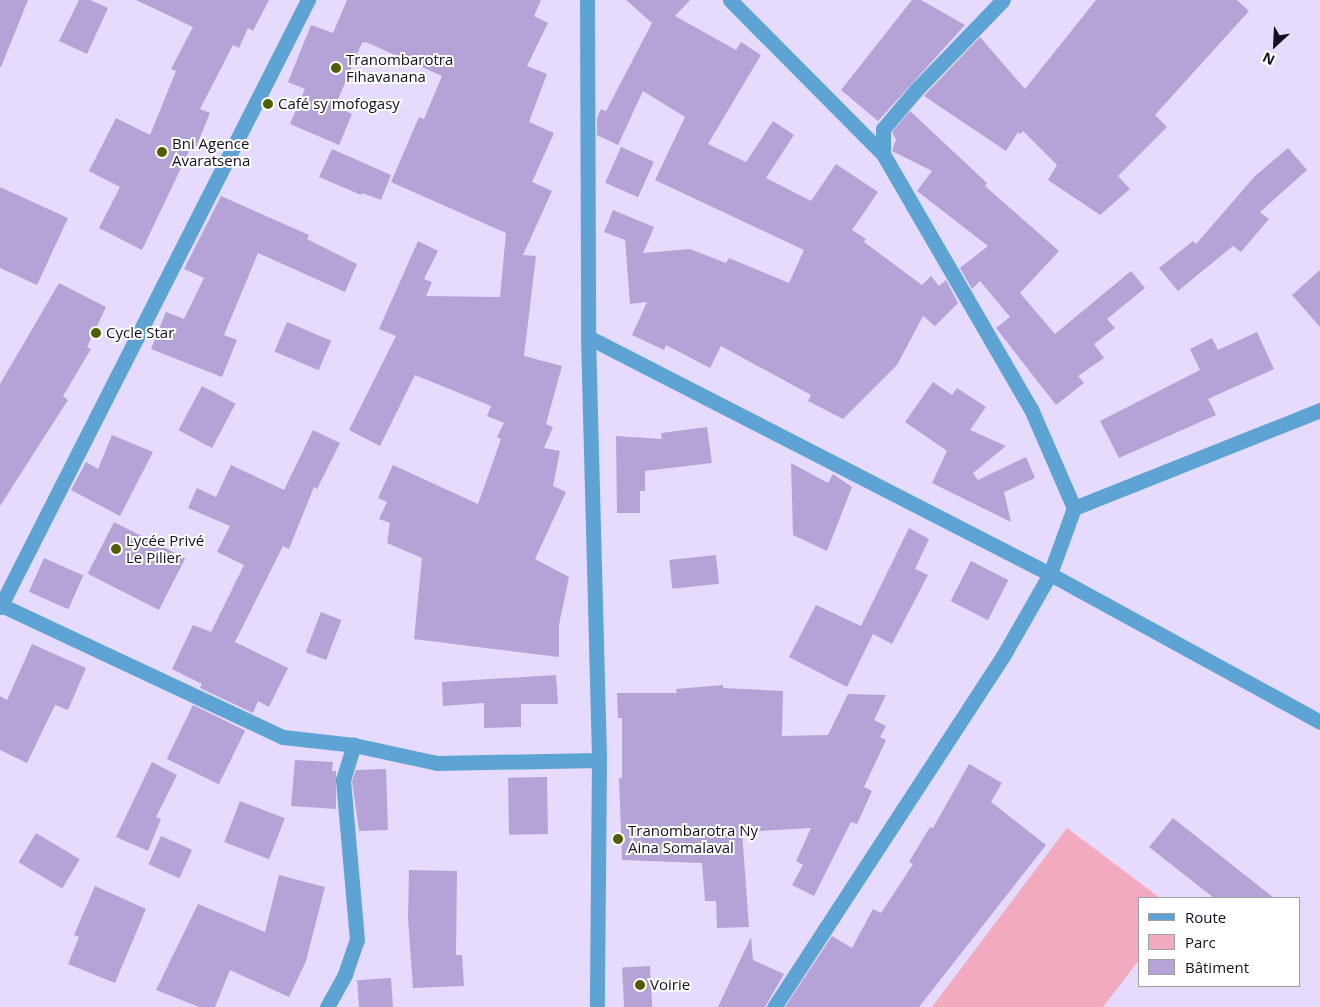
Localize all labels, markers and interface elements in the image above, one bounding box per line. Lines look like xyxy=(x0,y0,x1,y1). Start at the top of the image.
north arrow xyxy=(1250,20,1300,70)
text: N xyxy=(1259,48,1278,70)
place label: Tranombarotra Fihavanana xyxy=(346,50,453,85)
marker: Tranombarotra Fihavanana xyxy=(330,62,342,74)
place label: Café sy mofogasy xyxy=(278,95,400,113)
marker: Café sy mofogasy xyxy=(262,98,274,110)
place label: Bni Agence Avaratsena xyxy=(172,134,250,169)
marker: Bni Agence Avaratsena xyxy=(156,146,168,158)
place label: Cycle Star xyxy=(106,324,174,342)
marker: Cycle Star xyxy=(90,327,102,339)
place label: Lycée Privé Le Pilier xyxy=(126,531,204,566)
marker: Lycée Privé Le Pilier xyxy=(110,543,122,555)
place label: Tranombarotra Ny Aina Somalaval xyxy=(628,821,758,856)
marker: Tranombarotra Ny Aina Somalaval xyxy=(612,833,624,845)
legend xyxy=(1138,897,1300,987)
text: Route xyxy=(1185,907,1226,927)
text: Parc xyxy=(1185,932,1216,952)
text: Bâtiment xyxy=(1185,957,1249,977)
place label: Voirie xyxy=(650,976,690,994)
marker: Voirie xyxy=(634,979,646,991)

